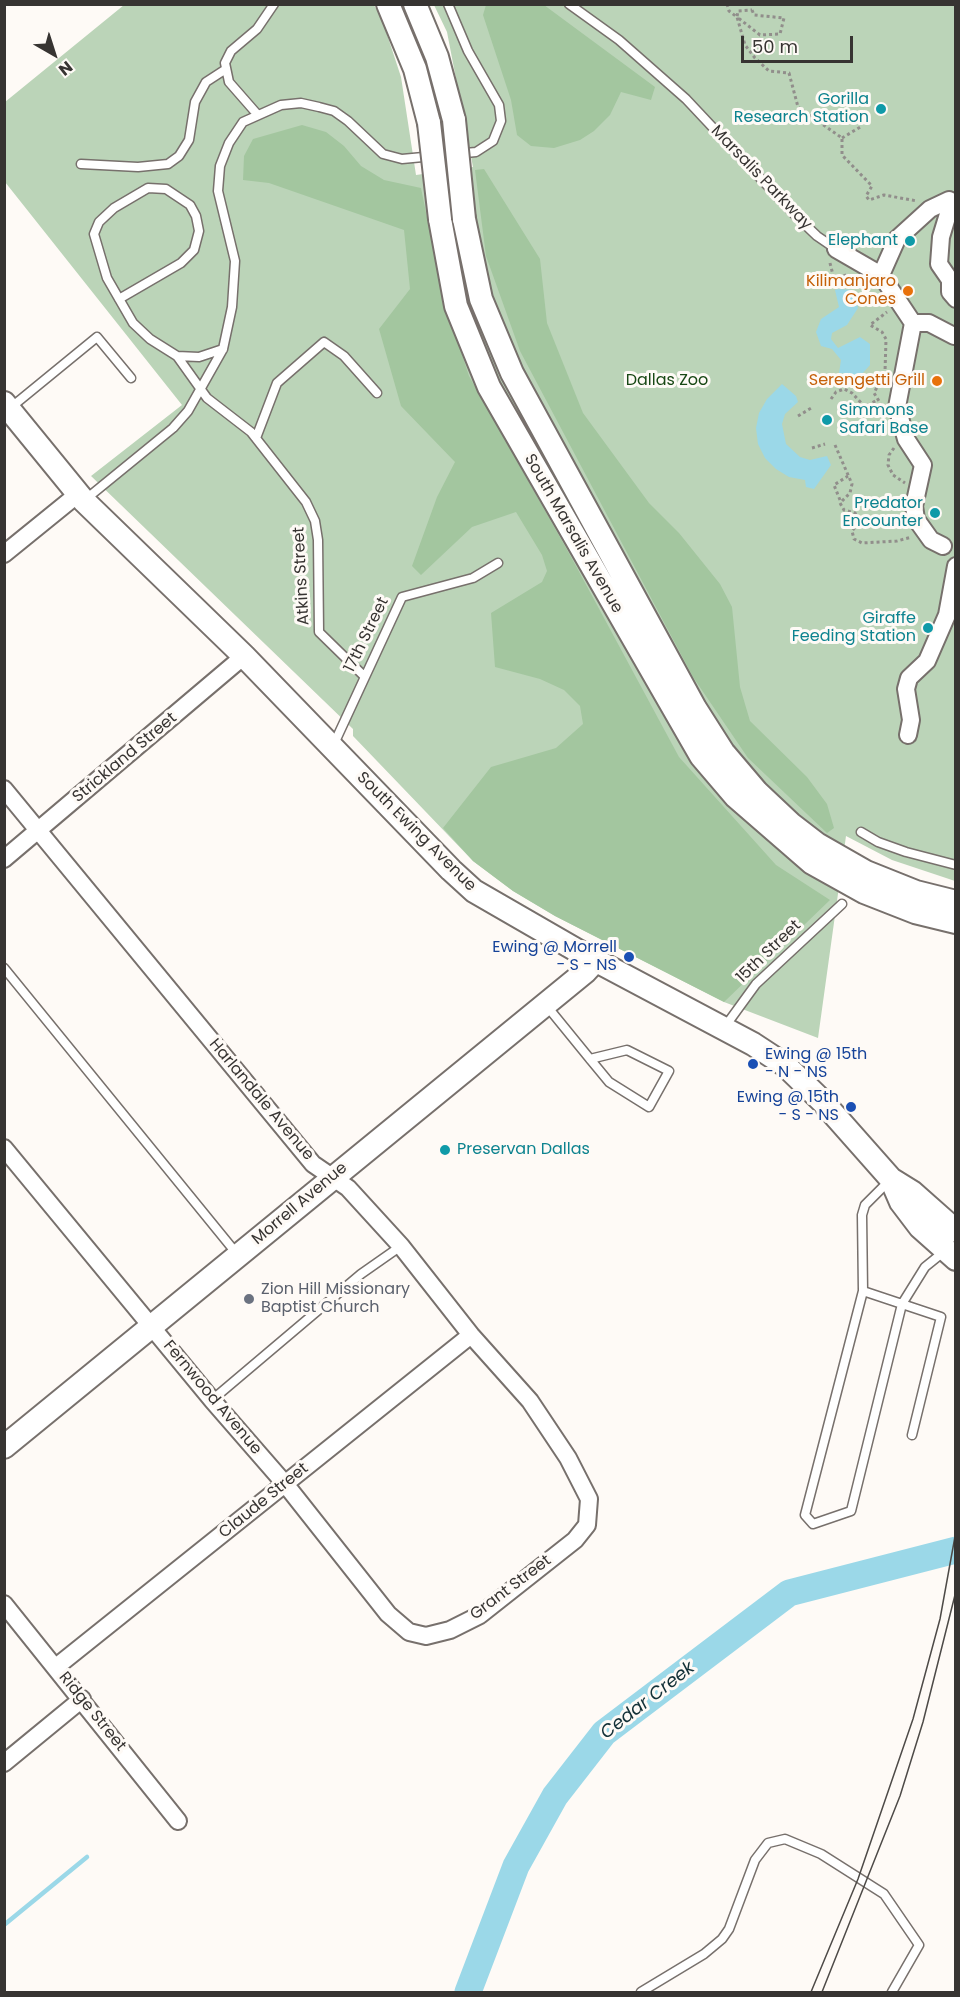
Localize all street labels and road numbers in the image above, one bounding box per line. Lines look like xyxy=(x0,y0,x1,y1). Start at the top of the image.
street label: Marsalis Parkway xyxy=(706,122,816,234)
street label: South Marsalis Avenue xyxy=(520,451,626,617)
street label: Atkins Street xyxy=(290,526,314,626)
street label: 17th Street xyxy=(341,594,393,676)
street label: Strickland Street xyxy=(69,709,181,807)
street label: South Ewing Avenue xyxy=(352,768,480,896)
street label: 15th Street xyxy=(733,916,805,988)
street label: Harlandale Avenue xyxy=(205,1035,317,1165)
street label: Morrell Avenue xyxy=(249,1159,351,1249)
street label: Fernwood Avenue xyxy=(159,1337,265,1459)
street label: Claude Street xyxy=(216,1459,312,1543)
street label: Grant Street xyxy=(467,1551,555,1625)
street label: Ridge Street xyxy=(54,1669,130,1755)

